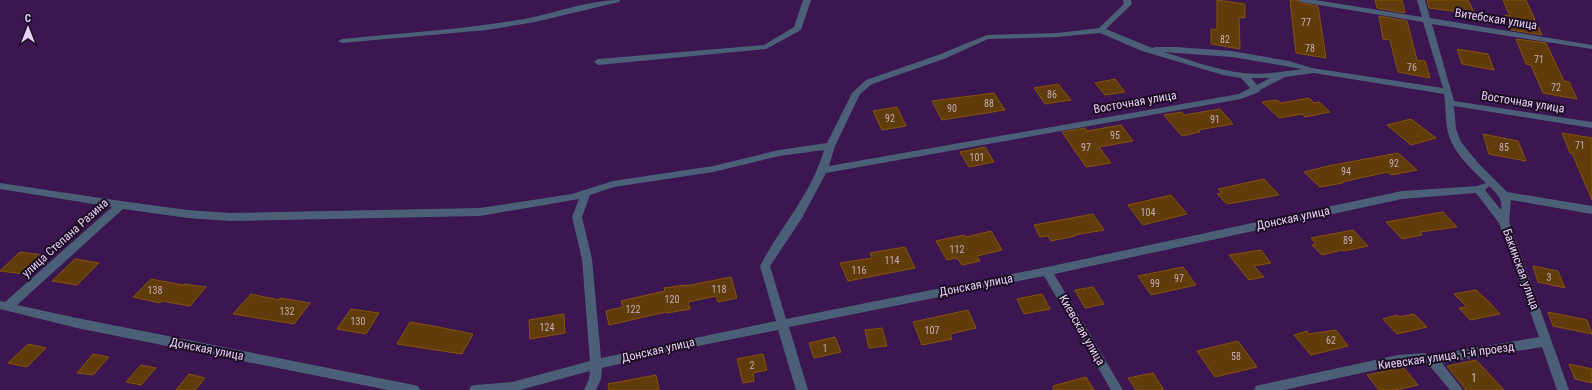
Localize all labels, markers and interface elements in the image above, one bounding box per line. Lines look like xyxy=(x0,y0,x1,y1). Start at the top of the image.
street label: Витебская улица xyxy=(1454,6,1539,32)
north arrow xyxy=(8,8,48,48)
text: С xyxy=(25,12,31,25)
house number: 77 xyxy=(1301,17,1311,28)
house number: 82 xyxy=(1220,34,1230,45)
house number: 78 xyxy=(1305,43,1315,54)
house number: 71 xyxy=(1534,54,1544,65)
house number: 76 xyxy=(1407,62,1417,73)
house number: 72 xyxy=(1551,82,1561,93)
street label: Восточная улица xyxy=(1092,88,1178,116)
house number: 86 xyxy=(1047,89,1057,100)
street label: Восточная улица xyxy=(1480,89,1566,116)
house number: 88 xyxy=(984,98,994,109)
house number: 90 xyxy=(947,103,957,114)
house number: 92 xyxy=(885,113,895,124)
house number: 91 xyxy=(1210,114,1220,125)
house number: 95 xyxy=(1110,130,1120,141)
house number: 71 xyxy=(1575,140,1585,151)
house number: 97 xyxy=(1081,142,1091,153)
house number: 85 xyxy=(1499,142,1509,153)
house number: 101 xyxy=(970,152,984,163)
house number: 92 xyxy=(1389,158,1399,169)
house number: 94 xyxy=(1341,166,1351,177)
street label: улица Степана Разина xyxy=(19,196,111,280)
street label: Донская улица xyxy=(1255,203,1331,233)
house number: 104 xyxy=(1141,207,1155,218)
street label: Бакинская улица xyxy=(1500,227,1542,312)
house number: 89 xyxy=(1343,235,1353,246)
house number: 112 xyxy=(950,244,964,255)
house number: 114 xyxy=(885,255,899,266)
house number: 116 xyxy=(852,265,866,276)
street label: Донская улица xyxy=(938,271,1014,299)
house number: 3 xyxy=(1547,272,1552,283)
house number: 97 xyxy=(1174,273,1184,284)
house number: 99 xyxy=(1150,278,1160,289)
house number: 118 xyxy=(712,284,726,295)
house number: 138 xyxy=(148,285,162,296)
street label: Киевская улица xyxy=(1056,292,1108,368)
house number: 120 xyxy=(665,294,679,305)
house number: 122 xyxy=(626,304,640,315)
house number: 132 xyxy=(280,306,294,317)
house number: 130 xyxy=(351,316,365,327)
house number: 124 xyxy=(540,322,554,333)
house number: 107 xyxy=(925,325,939,336)
street label: Донская улица xyxy=(169,335,245,363)
street label: Донская улица xyxy=(620,335,696,365)
house number: 62 xyxy=(1326,335,1336,346)
street label: Киевская улица, 1-й проезд xyxy=(1377,339,1516,372)
house number: 1 xyxy=(823,343,827,354)
house number: 58 xyxy=(1231,351,1241,362)
house number: 2 xyxy=(750,360,755,371)
house number: 1 xyxy=(1471,371,1477,385)

